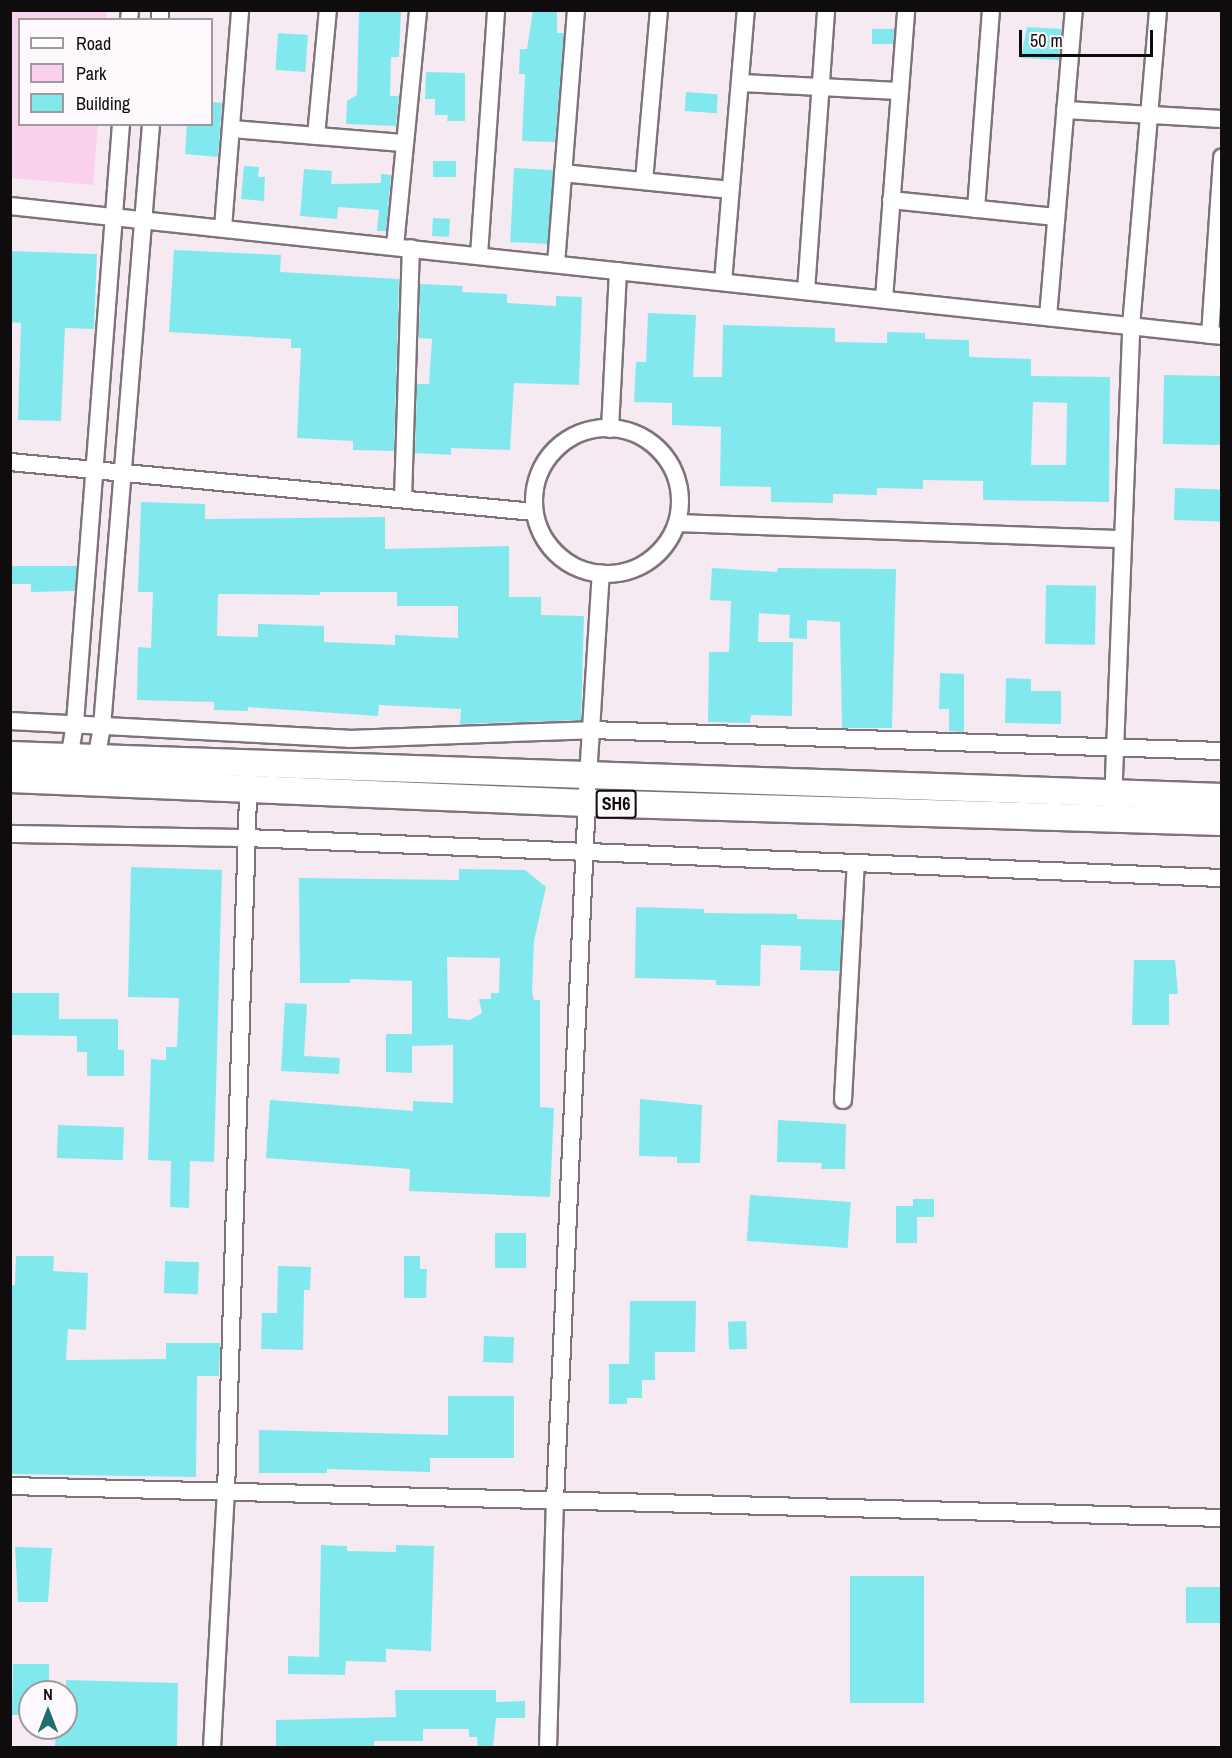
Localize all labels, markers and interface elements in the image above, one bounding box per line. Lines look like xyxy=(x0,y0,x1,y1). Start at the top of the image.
legend xyxy=(18,18,213,126)
scale bar xyxy=(1022,18,1156,56)
text: 50 m xyxy=(1030,28,1063,53)
text: Road xyxy=(76,31,111,56)
text: Park xyxy=(76,61,106,86)
text: Building xyxy=(76,91,130,116)
road number: SH6 xyxy=(595,789,637,819)
north arrow xyxy=(18,1680,78,1740)
text: N xyxy=(43,1683,53,1705)

